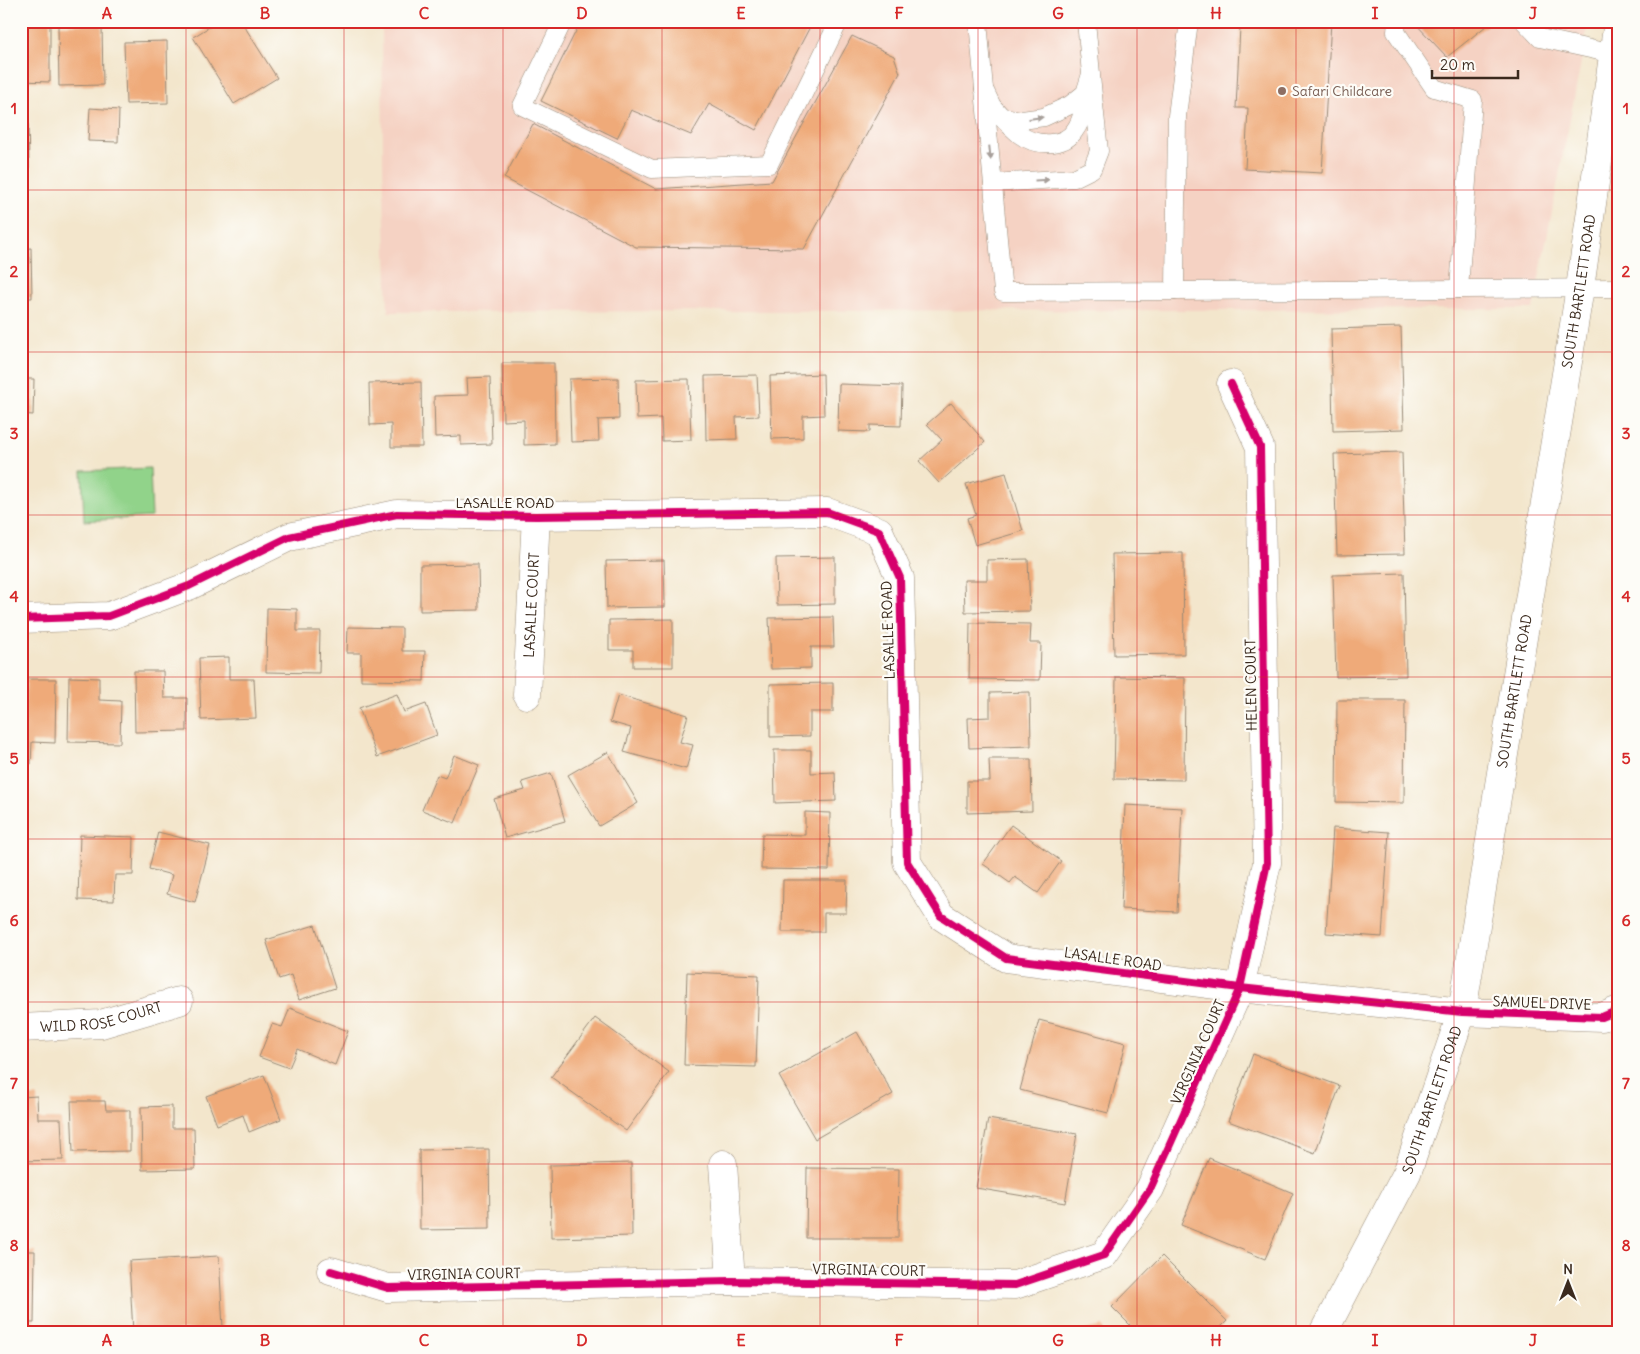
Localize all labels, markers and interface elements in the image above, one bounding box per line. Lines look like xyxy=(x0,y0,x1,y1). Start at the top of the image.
text: A xyxy=(102,3,112,23)
text: B xyxy=(260,3,271,23)
text: C xyxy=(419,3,430,23)
text: D xyxy=(576,3,588,23)
text: E xyxy=(736,3,746,23)
text: F xyxy=(894,3,904,23)
text: G xyxy=(1052,3,1064,23)
text: H xyxy=(1210,3,1222,23)
text: I xyxy=(1372,3,1379,23)
text: J xyxy=(1529,3,1538,23)
scale bar xyxy=(1432,48,1519,80)
text: 20 m xyxy=(1440,55,1475,74)
place label: Safari Childcare xyxy=(1292,82,1392,100)
marker: Safari Childcare xyxy=(1276,85,1288,97)
text: 1 xyxy=(11,98,17,118)
text: 1 xyxy=(1623,98,1629,118)
one-way arrow xyxy=(1028,114,1044,122)
one-way arrow xyxy=(986,146,994,162)
one-way arrow xyxy=(1034,175,1050,183)
street label: SOUTH BARTLETT ROAD xyxy=(1558,213,1599,370)
text: 2 xyxy=(10,261,19,281)
text: 2 xyxy=(1622,261,1631,281)
text: 3 xyxy=(9,423,19,443)
text: 3 xyxy=(1621,423,1631,443)
street label: LASALLE ROAD xyxy=(456,494,554,512)
street label: LASALLE COURT xyxy=(520,552,543,658)
street label: LASALLE ROAD xyxy=(877,580,899,680)
text: 4 xyxy=(9,586,19,606)
text: 4 xyxy=(1621,586,1631,606)
street label: SOUTH BARTLETT ROAD xyxy=(1493,613,1536,769)
street label: HELEN COURT xyxy=(1241,639,1261,731)
text: 5 xyxy=(9,748,19,768)
text: 5 xyxy=(1621,748,1631,768)
text: 6 xyxy=(9,910,19,930)
text: 6 xyxy=(1621,910,1631,930)
street label: LASALLE ROAD xyxy=(1063,943,1163,975)
street label: SAMUEL DRIVE xyxy=(1492,992,1592,1014)
street label: VIRGINIA COURT xyxy=(1167,997,1229,1107)
street label: WILD ROSE COURT xyxy=(39,998,164,1036)
street label: SOUTH BARTLETT ROAD xyxy=(1398,1023,1466,1176)
text: 7 xyxy=(10,1073,18,1093)
text: 7 xyxy=(1622,1073,1630,1093)
text: 8 xyxy=(9,1235,19,1255)
text: 8 xyxy=(1621,1235,1631,1255)
north arrow xyxy=(1542,1256,1592,1306)
street label: VIRGINIA COURT xyxy=(812,1260,926,1280)
text: N xyxy=(1563,1260,1573,1278)
street label: VIRGINIA COURT xyxy=(407,1264,521,1284)
text: A xyxy=(102,1330,112,1350)
text: B xyxy=(260,1330,271,1350)
text: C xyxy=(419,1330,430,1350)
text: D xyxy=(576,1330,588,1350)
text: E xyxy=(736,1330,746,1350)
text: F xyxy=(894,1330,904,1350)
text: G xyxy=(1052,1330,1064,1350)
text: H xyxy=(1210,1330,1222,1350)
text: I xyxy=(1372,1330,1379,1350)
text: J xyxy=(1529,1330,1538,1350)

